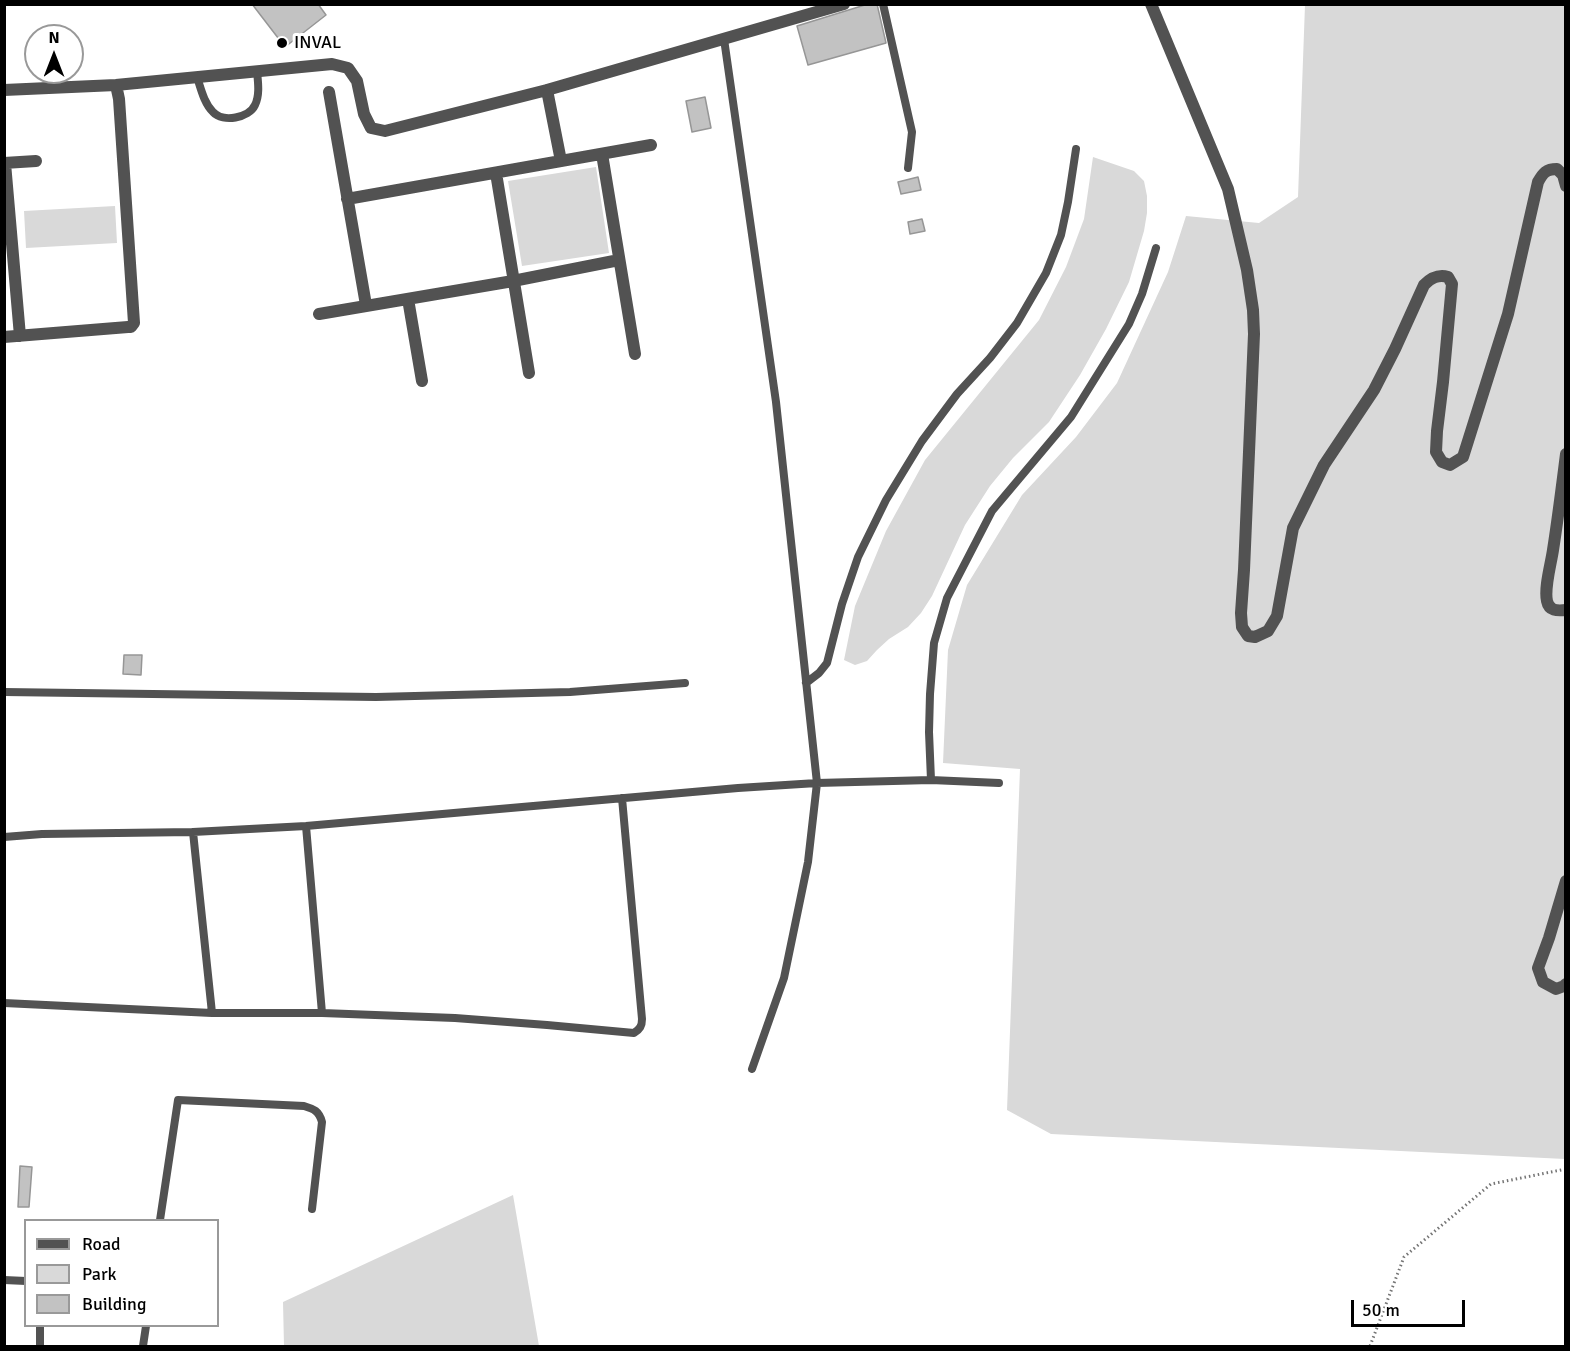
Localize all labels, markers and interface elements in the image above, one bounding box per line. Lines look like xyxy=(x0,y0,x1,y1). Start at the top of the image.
north arrow xyxy=(24,24,84,84)
text: N xyxy=(48,28,60,48)
place label: INVAL xyxy=(294,32,341,54)
marker: INVAL xyxy=(275,36,289,50)
legend xyxy=(24,1219,219,1327)
text: Road xyxy=(82,1233,121,1255)
text: Park xyxy=(82,1263,117,1285)
scale bar xyxy=(1354,1288,1468,1326)
text: Building xyxy=(82,1293,146,1315)
text: 50 m xyxy=(1362,1299,1400,1321)

